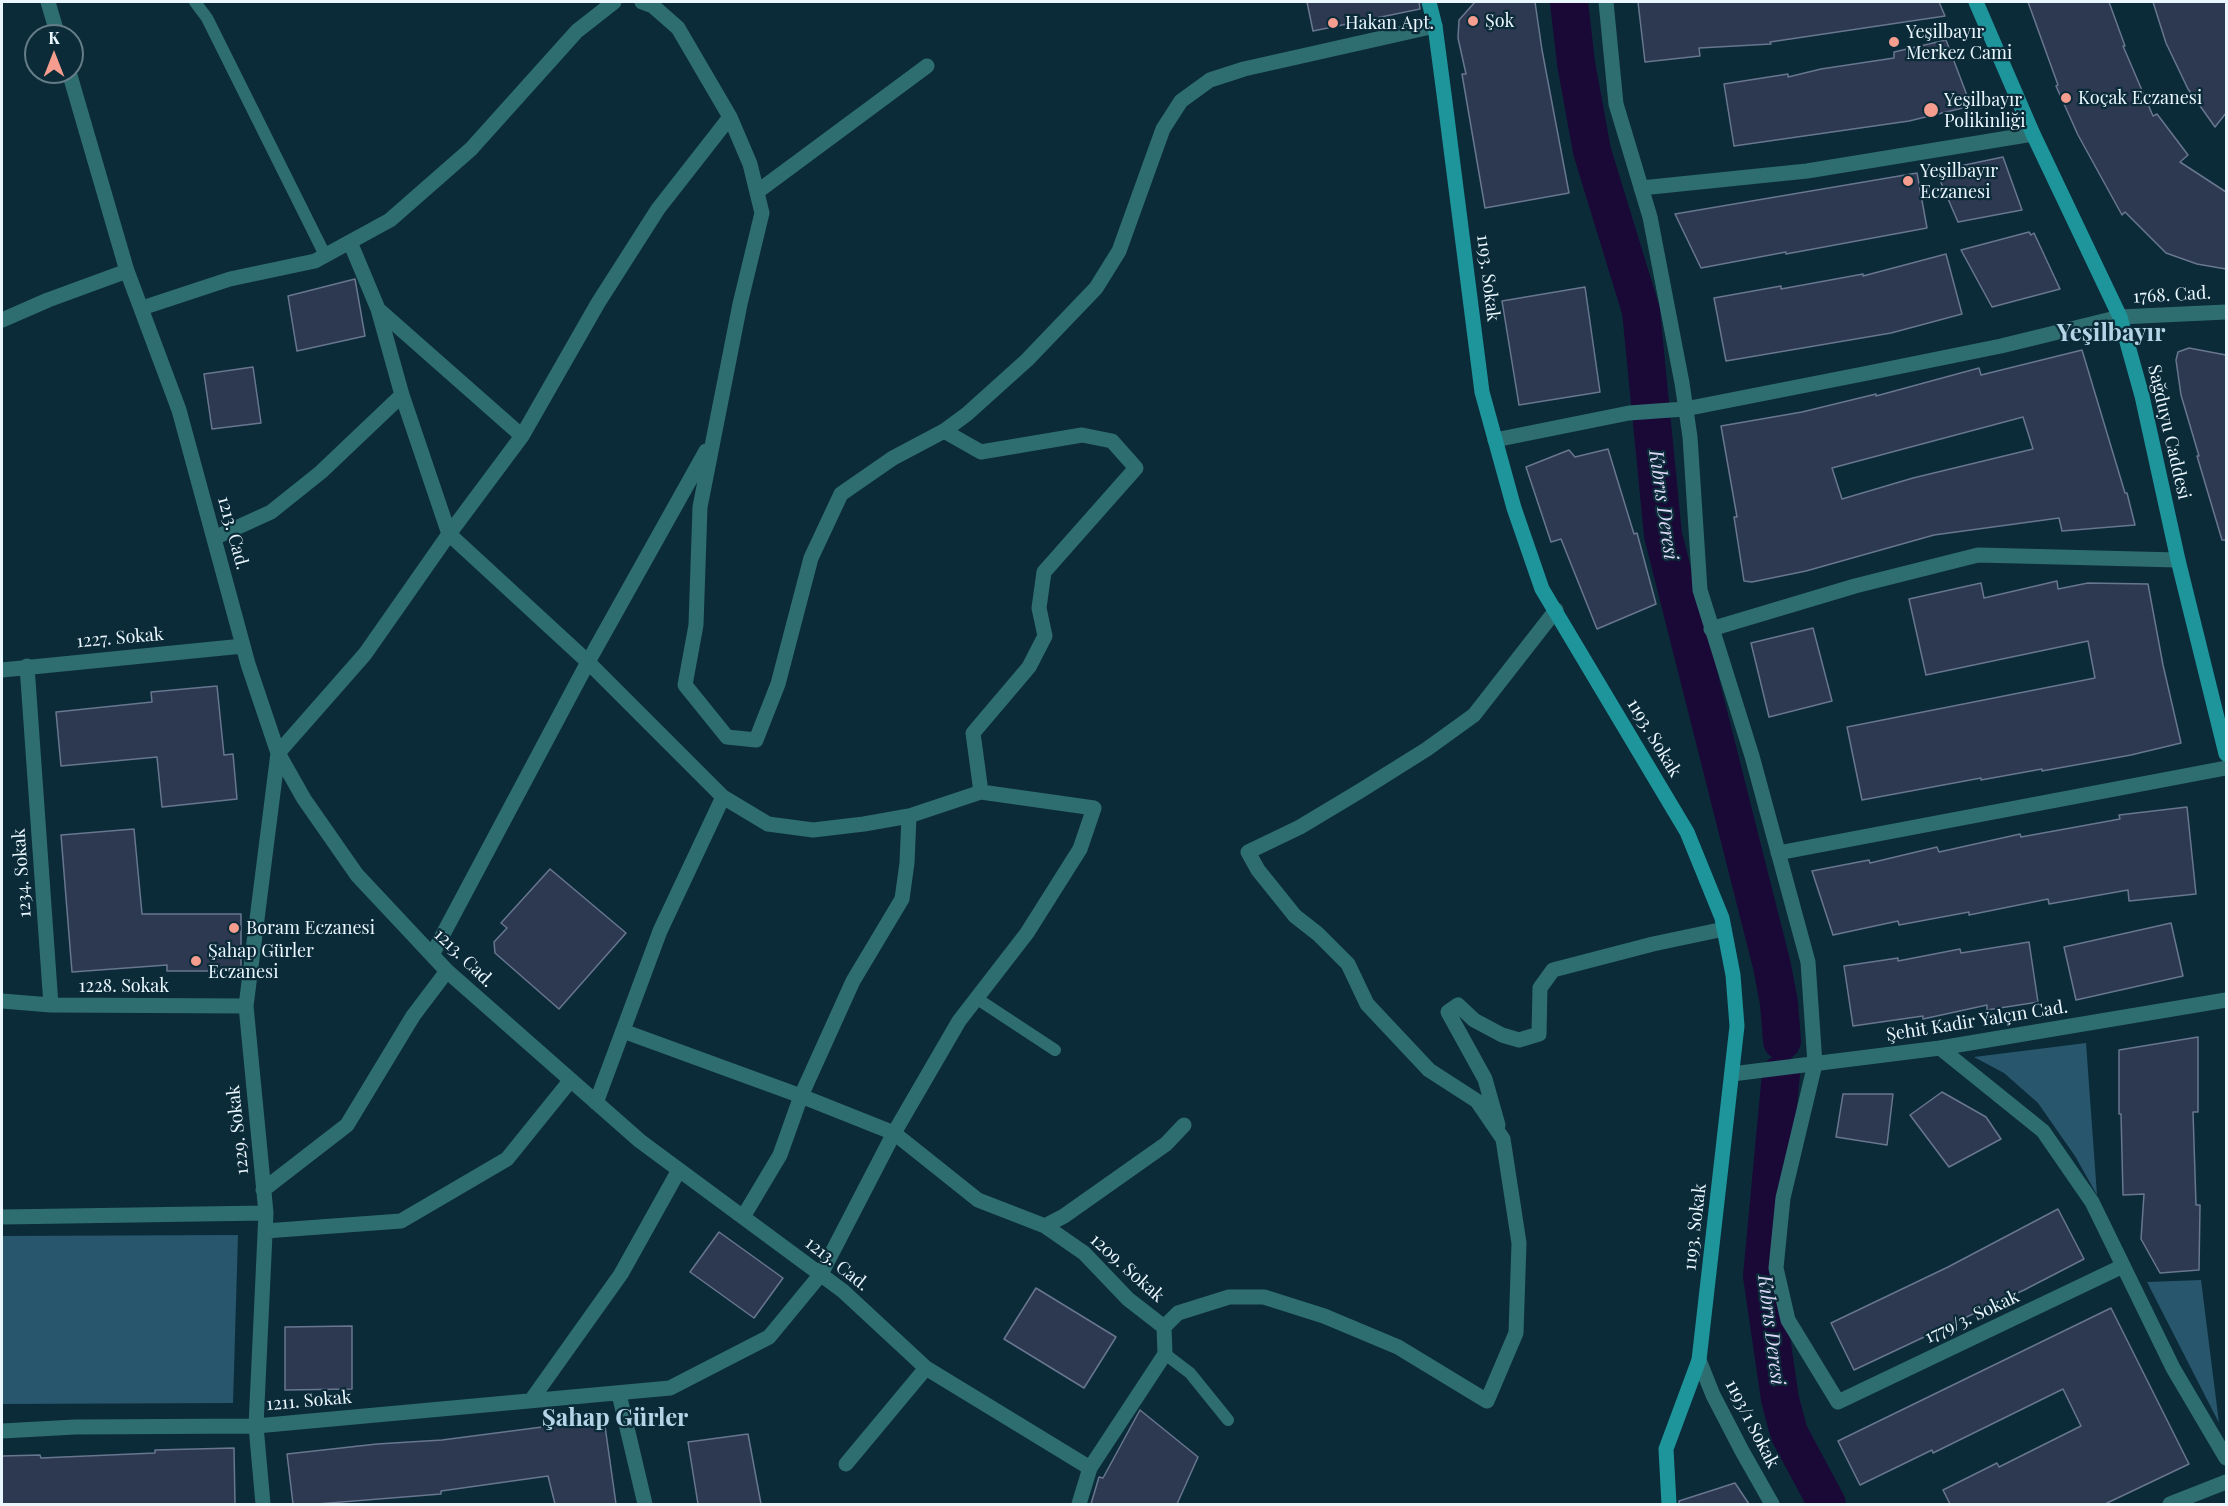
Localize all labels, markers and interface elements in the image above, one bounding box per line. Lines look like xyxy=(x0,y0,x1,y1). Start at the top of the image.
place label: Şok xyxy=(1485,10,1514,32)
place label: Hakan Apt. xyxy=(1345,12,1434,34)
marker: Şok xyxy=(1466,14,1480,28)
marker: Hakan Apt. xyxy=(1326,16,1340,30)
place label: Yeşilbayır Merkez Cami xyxy=(1906,21,2012,63)
north arrow xyxy=(24,24,84,84)
text: K xyxy=(48,27,60,48)
marker: Yeşilbayır Merkez Cami xyxy=(1887,35,1901,49)
place label: Koçak Eczanesi xyxy=(2078,87,2202,109)
place label: Yeşilbayır Polikinliği xyxy=(1944,89,2026,132)
marker: Koçak Eczanesi xyxy=(2059,91,2073,105)
marker: Yeşilbayır Polikinliği xyxy=(1922,101,1940,119)
place label: Yeşilbayır Eczanesi xyxy=(1920,160,1998,202)
marker: Yeşilbayır Eczanesi xyxy=(1901,174,1915,188)
street label: 1193. Sokak xyxy=(1472,233,1504,323)
street label: 1768. Cad. xyxy=(2132,282,2212,308)
district label: Yeşilbayır xyxy=(2057,320,2165,348)
street label: Sağduyu Caddesi xyxy=(2143,363,2195,501)
water label: Kıbrıs Deresi xyxy=(1643,448,1683,562)
street label: 1213. Cad. xyxy=(213,494,253,572)
street label: 1227. Sokak xyxy=(75,623,165,653)
street label: 1193. Sokak xyxy=(1622,695,1686,781)
street label: 1234. Sokak xyxy=(8,828,36,918)
place label: Boram Eczanesi xyxy=(246,917,375,939)
marker: Boram Eczanesi xyxy=(227,921,241,935)
street label: 1213. Cad. xyxy=(429,924,499,992)
place label: Şahap Gürler Eczanesi xyxy=(208,940,314,982)
marker: Şahap Gürler Eczanesi xyxy=(189,954,203,968)
street label: 1228. Sokak xyxy=(79,975,169,997)
street label: Şehit Kadir Yalçın Cad. xyxy=(1885,996,2069,1046)
street label: 1229. Sokak xyxy=(223,1084,253,1176)
street label: 1193. Sokak xyxy=(1679,1182,1711,1272)
street label: 1209. Sokak xyxy=(1085,1229,1169,1307)
street label: 1213. Cad. xyxy=(801,1232,873,1296)
water label: Kıbrıs Deresi xyxy=(1752,1274,1790,1386)
street label: 1779/3. Sokak xyxy=(1921,1286,2023,1348)
street label: 1193/1 Sokak xyxy=(1720,1376,1784,1472)
street label: 1211. Sokak xyxy=(265,1387,353,1415)
district label: Şahap Gürler xyxy=(542,1405,688,1433)

